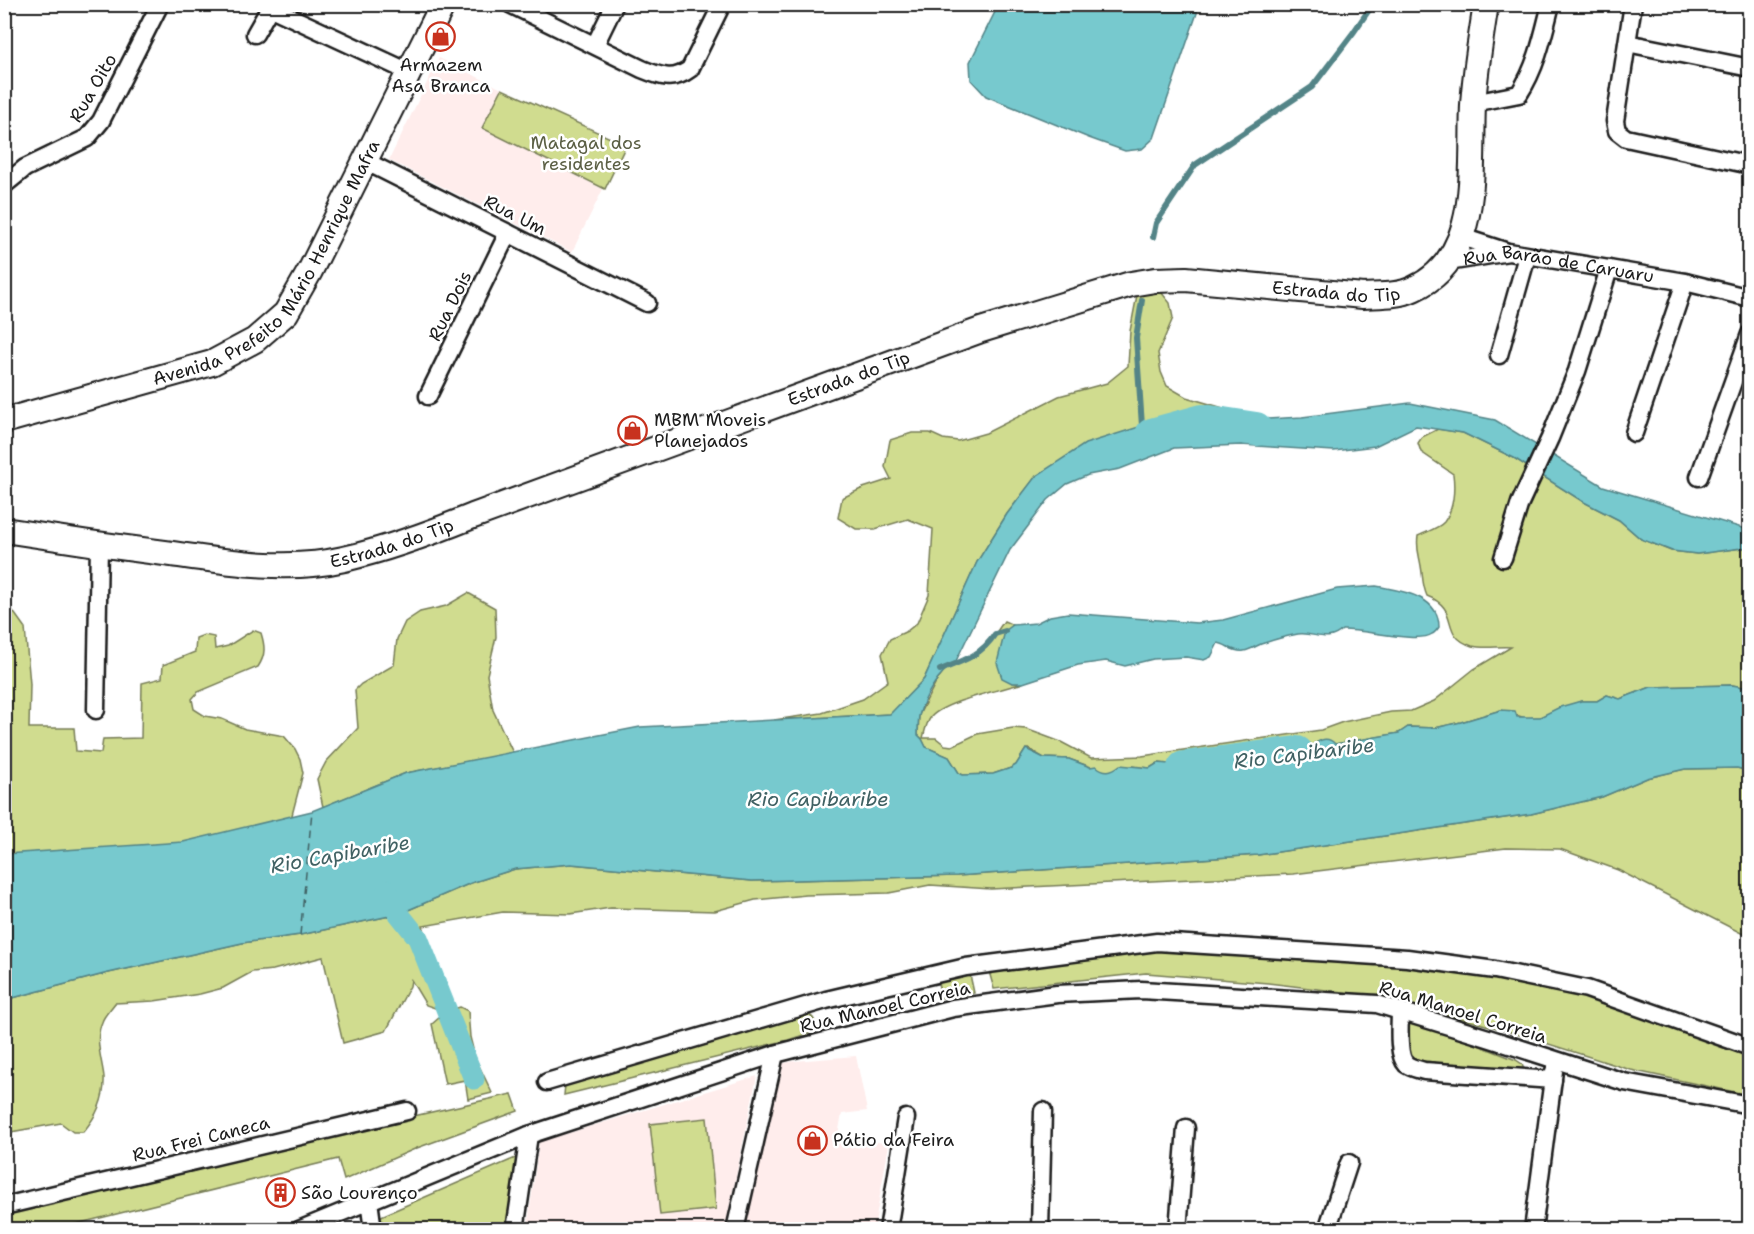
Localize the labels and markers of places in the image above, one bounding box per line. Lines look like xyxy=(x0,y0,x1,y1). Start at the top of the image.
shop icon: Armazem Asa Branca xyxy=(425,20,457,52)
place label: Armazem Asa Branca xyxy=(392,53,490,98)
place label: MBM Moveis Planejados xyxy=(654,408,766,453)
shop icon: MBM Moveis Planejados xyxy=(617,414,649,446)
shop icon: Pátio da Feira xyxy=(796,1124,828,1156)
place label: Pátio da Feira xyxy=(833,1128,954,1152)
building icon: São Lourenço xyxy=(264,1177,296,1209)
place label: São Lourenço xyxy=(301,1181,418,1205)

